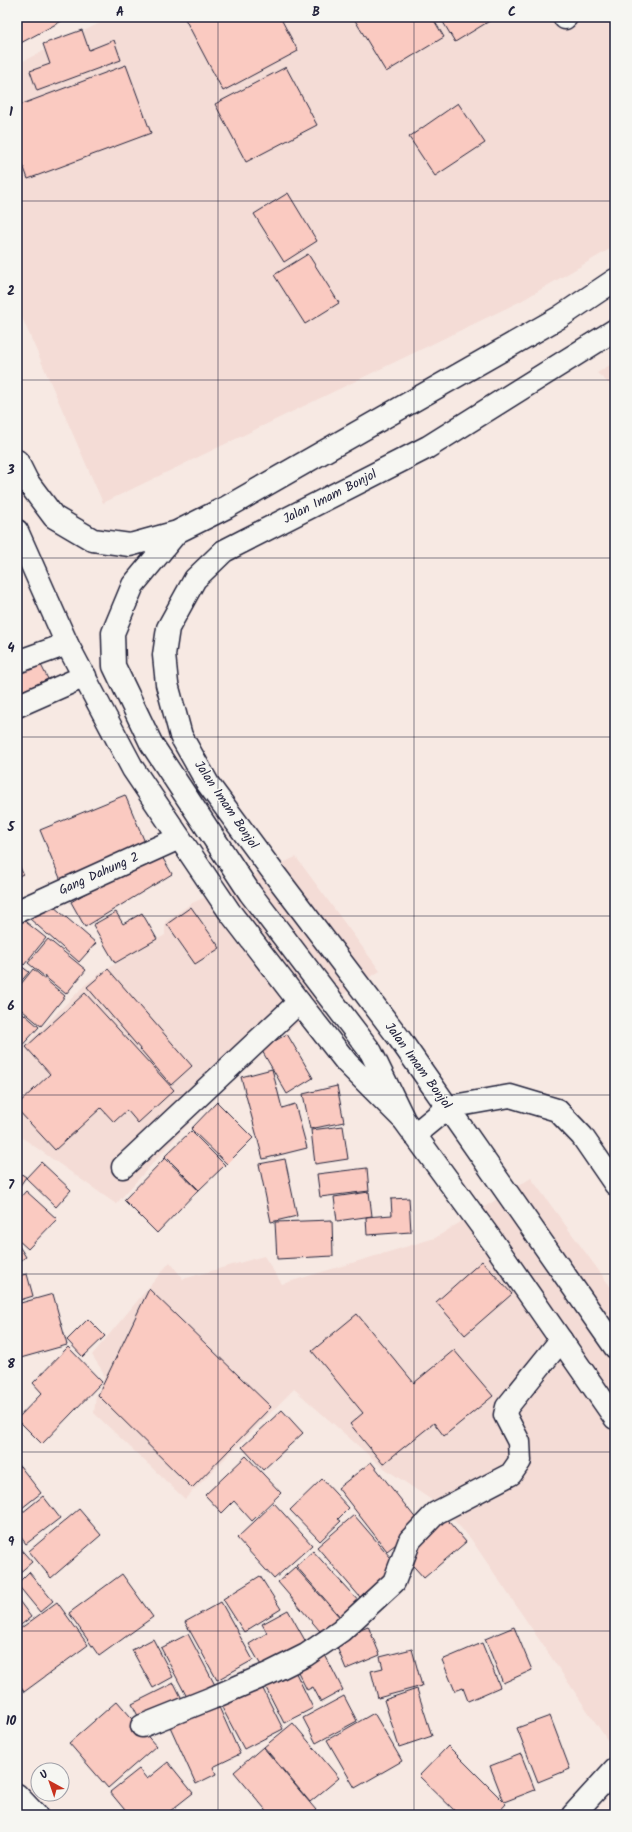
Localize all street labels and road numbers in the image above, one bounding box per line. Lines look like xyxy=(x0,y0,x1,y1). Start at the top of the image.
street label: Jalan Imam Bonjol xyxy=(279,464,381,530)
street label: Jalan Imam Bonjol xyxy=(188,756,264,854)
street label: Gang Dahung 2 xyxy=(55,847,143,901)
street label: Jalan Imam Bonjol xyxy=(379,1018,457,1114)

